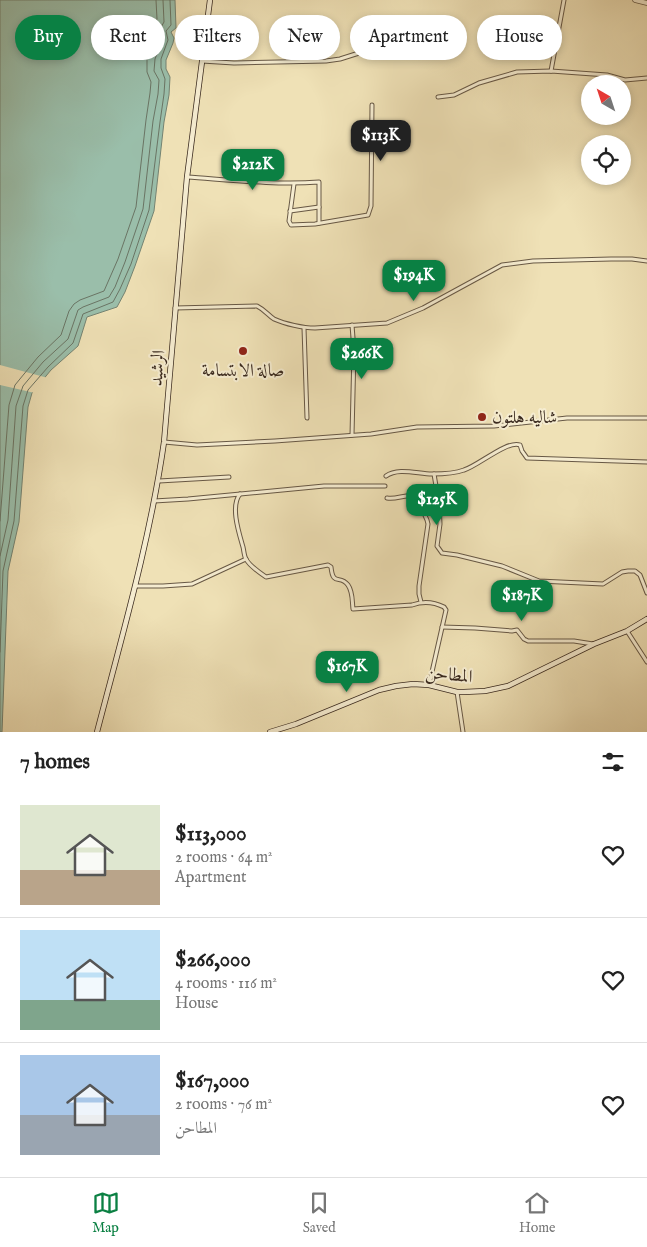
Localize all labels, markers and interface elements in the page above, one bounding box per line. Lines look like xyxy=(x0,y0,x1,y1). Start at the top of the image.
chip: Buy xyxy=(15,15,81,60)
chip: Rent xyxy=(91,15,165,60)
chip: Filters xyxy=(175,15,259,60)
chip: New xyxy=(269,15,340,60)
chip: Apartment xyxy=(350,15,467,60)
chip: House xyxy=(477,15,562,60)
north arrow xyxy=(581,75,631,125)
map controls xyxy=(581,75,631,185)
pin: $113K xyxy=(346,120,416,162)
text: $113K xyxy=(362,126,400,146)
button: locate xyxy=(581,135,631,185)
pin: $212K xyxy=(218,148,288,191)
text: $212K xyxy=(232,155,274,175)
pin: $194K xyxy=(379,260,449,302)
text: $194K xyxy=(393,266,435,286)
pin: $266K xyxy=(327,338,397,380)
text: $266K xyxy=(341,344,383,364)
marker: صالة الابتسامة xyxy=(237,345,249,357)
street label: الرشيد xyxy=(145,349,172,387)
place label: صالة الابتسامة xyxy=(202,360,284,383)
place label: شاليه هلتون xyxy=(492,407,557,430)
marker: شاليه هلتون xyxy=(476,411,488,423)
pin: $125K xyxy=(402,484,472,526)
text: $125K xyxy=(417,490,457,510)
pin: $187K xyxy=(487,580,557,622)
text: $187K xyxy=(502,586,542,606)
pin: $167K xyxy=(312,650,382,693)
text: $167K xyxy=(327,657,367,677)
street label: المطاحن xyxy=(424,662,474,689)
icon: filters xyxy=(599,748,627,776)
text: 7 homes xyxy=(20,749,90,776)
text: $113,000 xyxy=(175,821,247,848)
icon: home xyxy=(60,825,120,885)
icon: heart xyxy=(599,841,627,869)
text: 2 rooms · 64 m² xyxy=(175,848,273,868)
text: Apartment xyxy=(175,868,246,888)
text: $266,000 xyxy=(175,947,251,974)
icon: home xyxy=(60,950,120,1010)
icon: heart xyxy=(599,966,627,994)
text: 4 rooms · 116 m² xyxy=(175,974,277,994)
text: House xyxy=(175,994,218,1014)
text: $167,000 xyxy=(175,1068,250,1095)
icon: home xyxy=(60,1075,120,1135)
icon: heart xyxy=(599,1091,627,1119)
text: 2 rooms · 76 m² xyxy=(175,1095,272,1115)
text: المطاحن xyxy=(175,1119,217,1139)
tab: Map xyxy=(92,1189,120,1237)
tab: Saved xyxy=(303,1189,336,1237)
tab: Home xyxy=(519,1189,555,1237)

